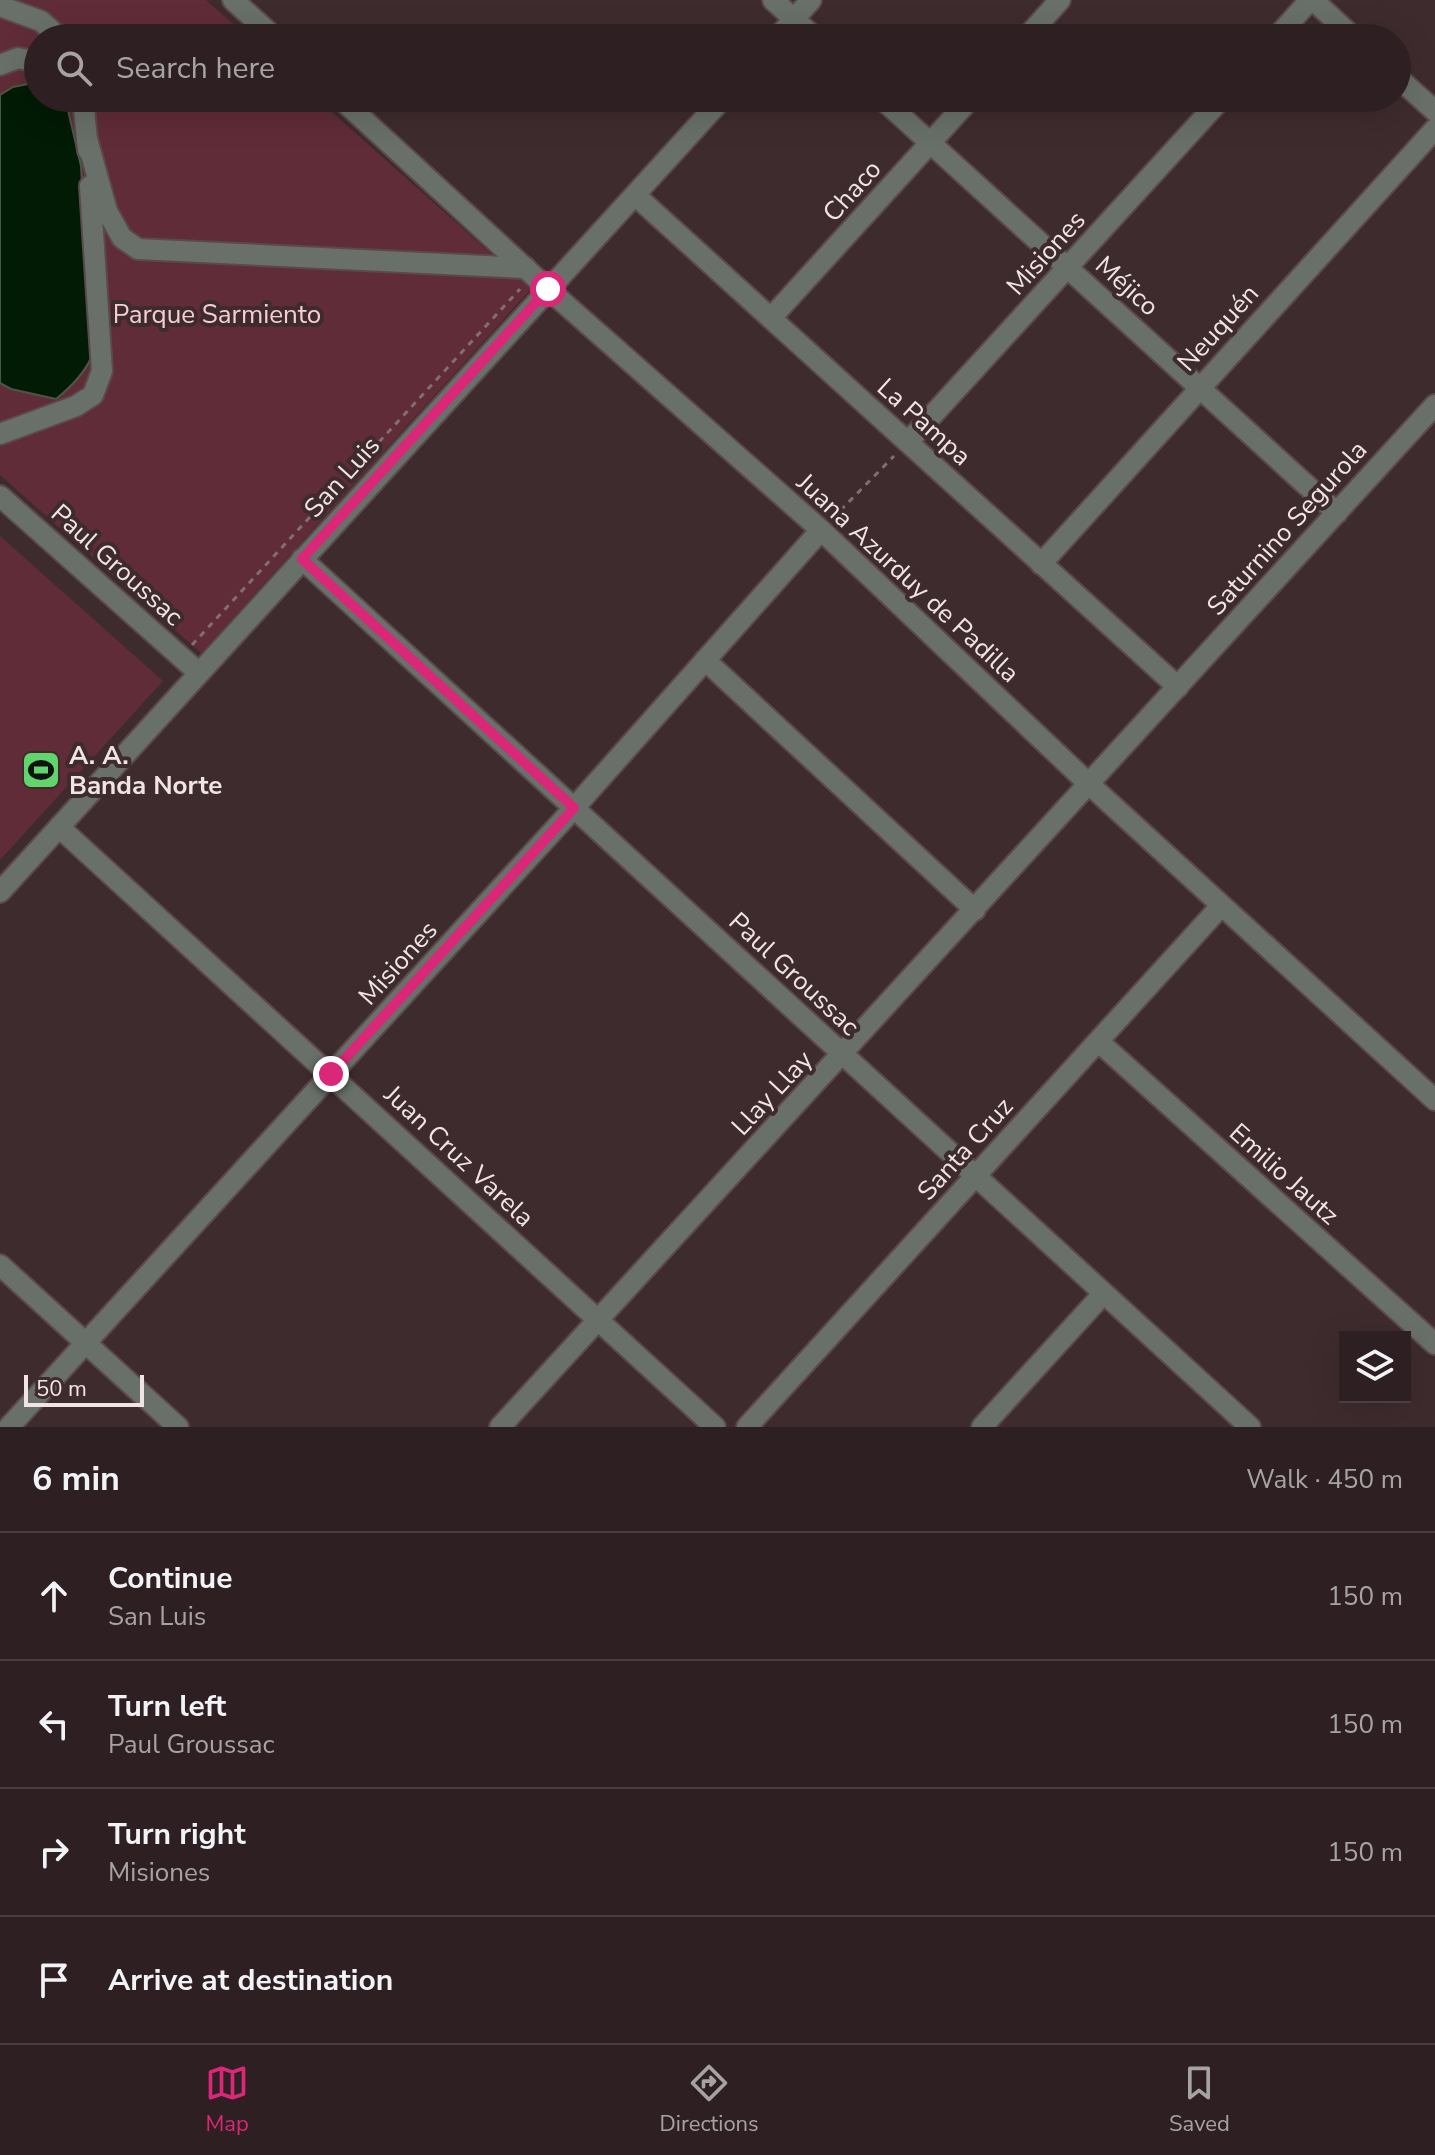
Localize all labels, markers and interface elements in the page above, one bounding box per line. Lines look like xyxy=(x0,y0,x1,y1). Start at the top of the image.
search box xyxy=(24,24,1411,112)
icon: search xyxy=(52,46,96,90)
text: Search here xyxy=(116,48,275,89)
street label: Chaco xyxy=(815,152,889,230)
street label: Misiones xyxy=(999,203,1093,303)
street label: Méjico xyxy=(1088,248,1166,324)
route start xyxy=(530,271,566,307)
street label: Neuquén xyxy=(1170,277,1266,379)
park label: Parque Sarmiento xyxy=(113,297,321,332)
street label: La Pampa xyxy=(869,370,979,474)
street label: San Luis xyxy=(296,429,388,525)
street label: Saturnino Segurola xyxy=(1199,433,1375,623)
street label: Juana Azurduy de Padilla xyxy=(788,465,1027,690)
street label: Paul Groussac xyxy=(43,496,191,634)
place label: A. A. Banda Norte xyxy=(69,738,222,803)
sports icon: A. A. Banda Norte xyxy=(20,749,62,791)
street label: Paul Groussac xyxy=(721,904,867,1044)
street label: Misiones xyxy=(351,913,445,1013)
street label: Llay Llay xyxy=(724,1042,821,1143)
route end xyxy=(313,1056,349,1092)
street label: Juan Cruz Varela xyxy=(376,1077,542,1235)
street label: Santa Cruz xyxy=(909,1090,1021,1208)
street label: Emilio Jautz xyxy=(1222,1115,1346,1233)
map controls xyxy=(1339,1331,1411,1403)
button: layers xyxy=(1339,1331,1411,1403)
scale bar xyxy=(24,1371,144,1407)
text: 50 m xyxy=(36,1374,87,1404)
text: 6 min xyxy=(32,1456,120,1502)
text: Walk · 450 m xyxy=(1246,1462,1403,1497)
text: Continue xyxy=(108,1558,233,1599)
icon: ahead xyxy=(32,1574,76,1618)
text: 150 m xyxy=(1327,1579,1403,1614)
text: San Luis xyxy=(108,1599,206,1634)
text: Turn left xyxy=(108,1686,226,1727)
icon: left xyxy=(32,1702,76,1746)
text: 150 m xyxy=(1327,1707,1403,1742)
text: Paul Groussac xyxy=(108,1727,274,1762)
text: Turn right xyxy=(108,1814,246,1855)
icon: right xyxy=(32,1830,76,1874)
text: 150 m xyxy=(1327,1835,1403,1870)
text: Misiones xyxy=(108,1855,210,1890)
icon: arrive xyxy=(32,1958,76,2002)
text: Arrive at destination xyxy=(108,1960,393,2001)
tab: Map xyxy=(205,2061,249,2139)
tab: Directions xyxy=(660,2061,759,2139)
tab: Saved xyxy=(1169,2061,1230,2139)

